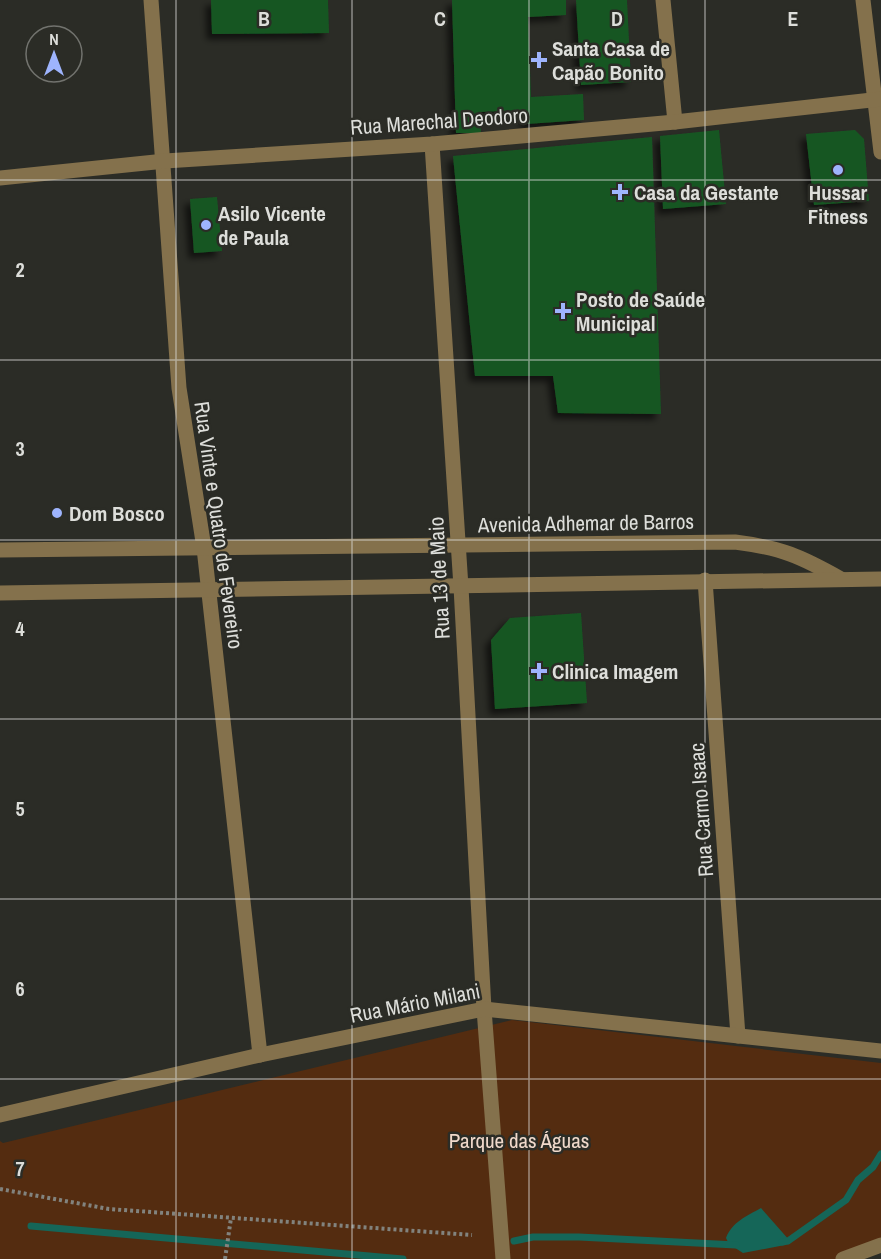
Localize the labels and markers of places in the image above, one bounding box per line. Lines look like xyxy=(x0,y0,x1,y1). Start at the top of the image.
place label: Santa Casa de Capão Bonito xyxy=(552,34,670,87)
marker: Santa Casa de Capão Bonito xyxy=(530,51,548,69)
marker: Hussar Fitness xyxy=(831,163,845,177)
place label: Casa da Gestante xyxy=(634,178,779,207)
place label: Hussar Fitness xyxy=(808,178,868,231)
marker: Casa da Gestante xyxy=(611,183,629,201)
place label: Asilo Vicente de Paula xyxy=(218,199,326,252)
marker: Asilo Vicente de Paula xyxy=(199,218,213,232)
place label: Posto de Saúde Municipal xyxy=(576,285,705,338)
marker: Posto de Saúde Municipal xyxy=(554,302,572,320)
place label: Dom Bosco xyxy=(69,499,165,528)
marker: Dom Bosco xyxy=(50,506,64,520)
place label: Clinica Imagem xyxy=(552,657,678,686)
marker: Clinica Imagem xyxy=(530,662,548,680)

